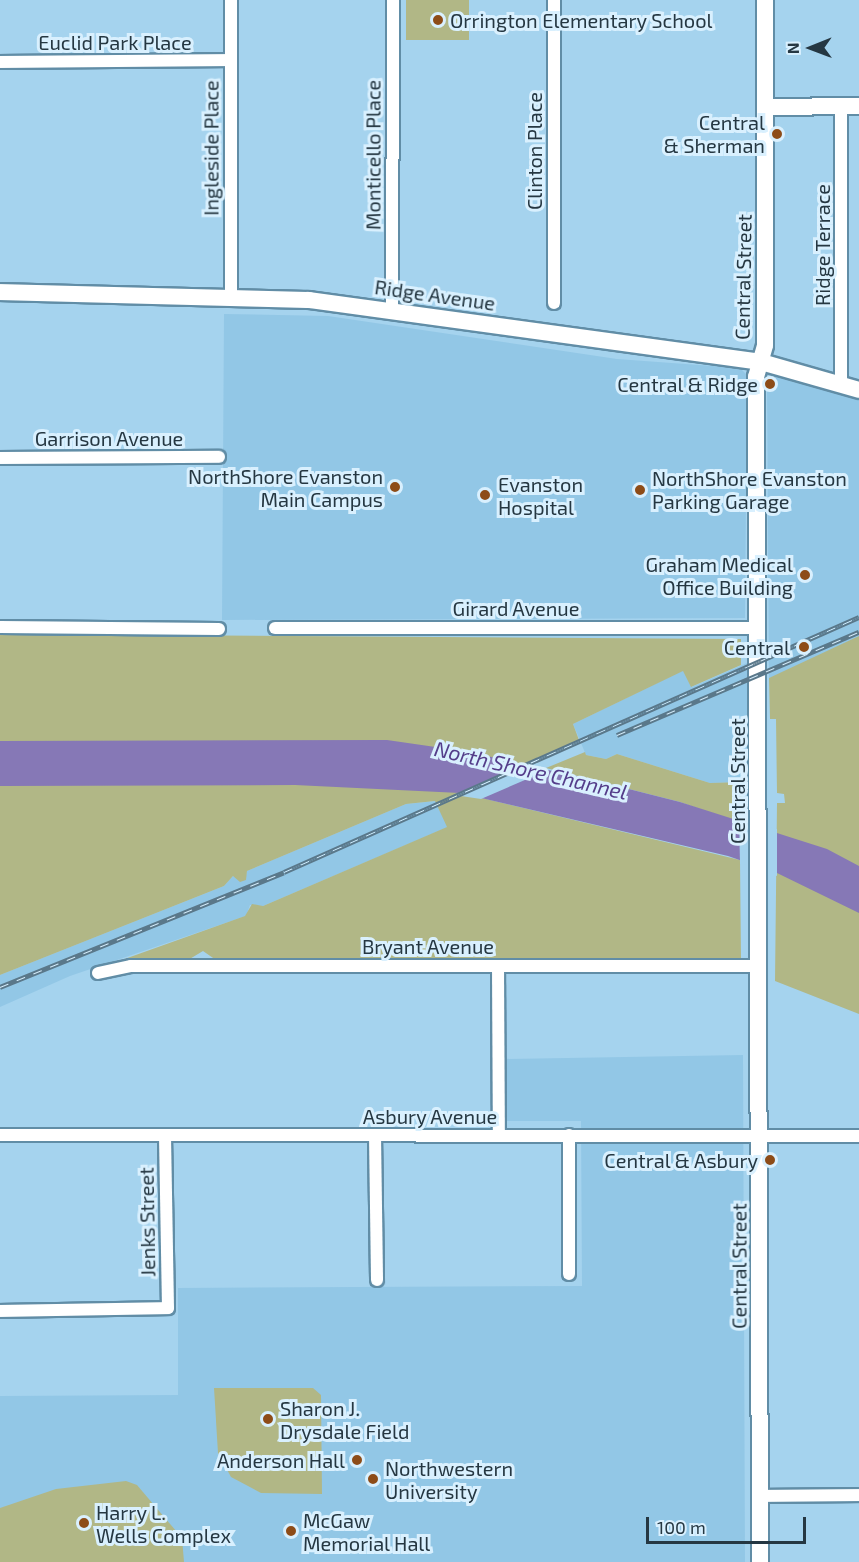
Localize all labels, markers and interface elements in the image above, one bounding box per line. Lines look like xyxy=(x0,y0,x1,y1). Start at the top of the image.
place label: Orrington Elementary School xyxy=(450,8,713,32)
marker: Orrington Elementary School xyxy=(431,13,445,27)
north arrow xyxy=(781,18,841,78)
street label: Euclid Park Place xyxy=(38,30,192,54)
text: N xyxy=(783,42,802,54)
street label: Ingleside Place xyxy=(199,80,223,216)
street label: Monticello Place xyxy=(361,80,385,230)
street label: Clinton Place xyxy=(522,92,546,210)
place label: Central & Sherman xyxy=(663,110,765,157)
marker: Central & Sherman xyxy=(770,127,784,141)
street label: Ridge Terrace xyxy=(810,184,834,306)
street label: Central Street xyxy=(730,214,756,340)
street label: Ridge Avenue xyxy=(373,275,497,315)
place label: Central & Ridge xyxy=(617,372,758,396)
marker: Central & Ridge xyxy=(763,377,777,391)
street label: Garrison Avenue xyxy=(34,426,184,450)
place label: NorthShore Evanston Main Campus xyxy=(188,464,383,511)
place label: NorthShore Evanston Parking Garage xyxy=(652,466,847,513)
place label: Evanston Hospital xyxy=(498,472,583,519)
marker: NorthShore Evanston Main Campus xyxy=(388,480,402,494)
marker: NorthShore Evanston Parking Garage xyxy=(633,483,647,497)
marker: Evanston Hospital xyxy=(476,486,494,504)
place label: Graham Medical Office Building xyxy=(645,552,793,599)
marker: Graham Medical Office Building xyxy=(798,568,812,582)
street label: Girard Avenue xyxy=(452,596,580,620)
place label: Central xyxy=(724,635,790,659)
marker: Central xyxy=(795,638,813,656)
street label: Central Street xyxy=(725,718,749,844)
water label: North Shore Channel xyxy=(432,736,630,804)
street label: Bryant Avenue xyxy=(362,934,494,958)
street label: Asbury Avenue xyxy=(362,1104,498,1128)
place label: Central & Asbury xyxy=(603,1148,758,1172)
marker: Central & Asbury xyxy=(763,1153,777,1167)
street label: Jenks Street xyxy=(134,1167,160,1277)
street label: Central Street xyxy=(727,1203,751,1329)
place label: Sharon J. Drysdale Field xyxy=(280,1396,409,1443)
marker: Sharon J. Drysdale Field xyxy=(261,1412,275,1426)
place label: Anderson Hall xyxy=(217,1448,345,1472)
marker: Anderson Hall xyxy=(350,1453,364,1467)
place label: Northwestern University xyxy=(385,1456,513,1503)
marker: Northwestern University xyxy=(366,1472,380,1486)
place label: Harry L. Wells Complex xyxy=(96,1500,231,1547)
scale bar xyxy=(649,1505,810,1543)
place label: McGaw Memorial Hall xyxy=(303,1508,431,1555)
marker: Harry L. Wells Complex xyxy=(77,1516,91,1530)
text: 100 m xyxy=(657,1516,706,1538)
marker: McGaw Memorial Hall xyxy=(284,1524,298,1538)

